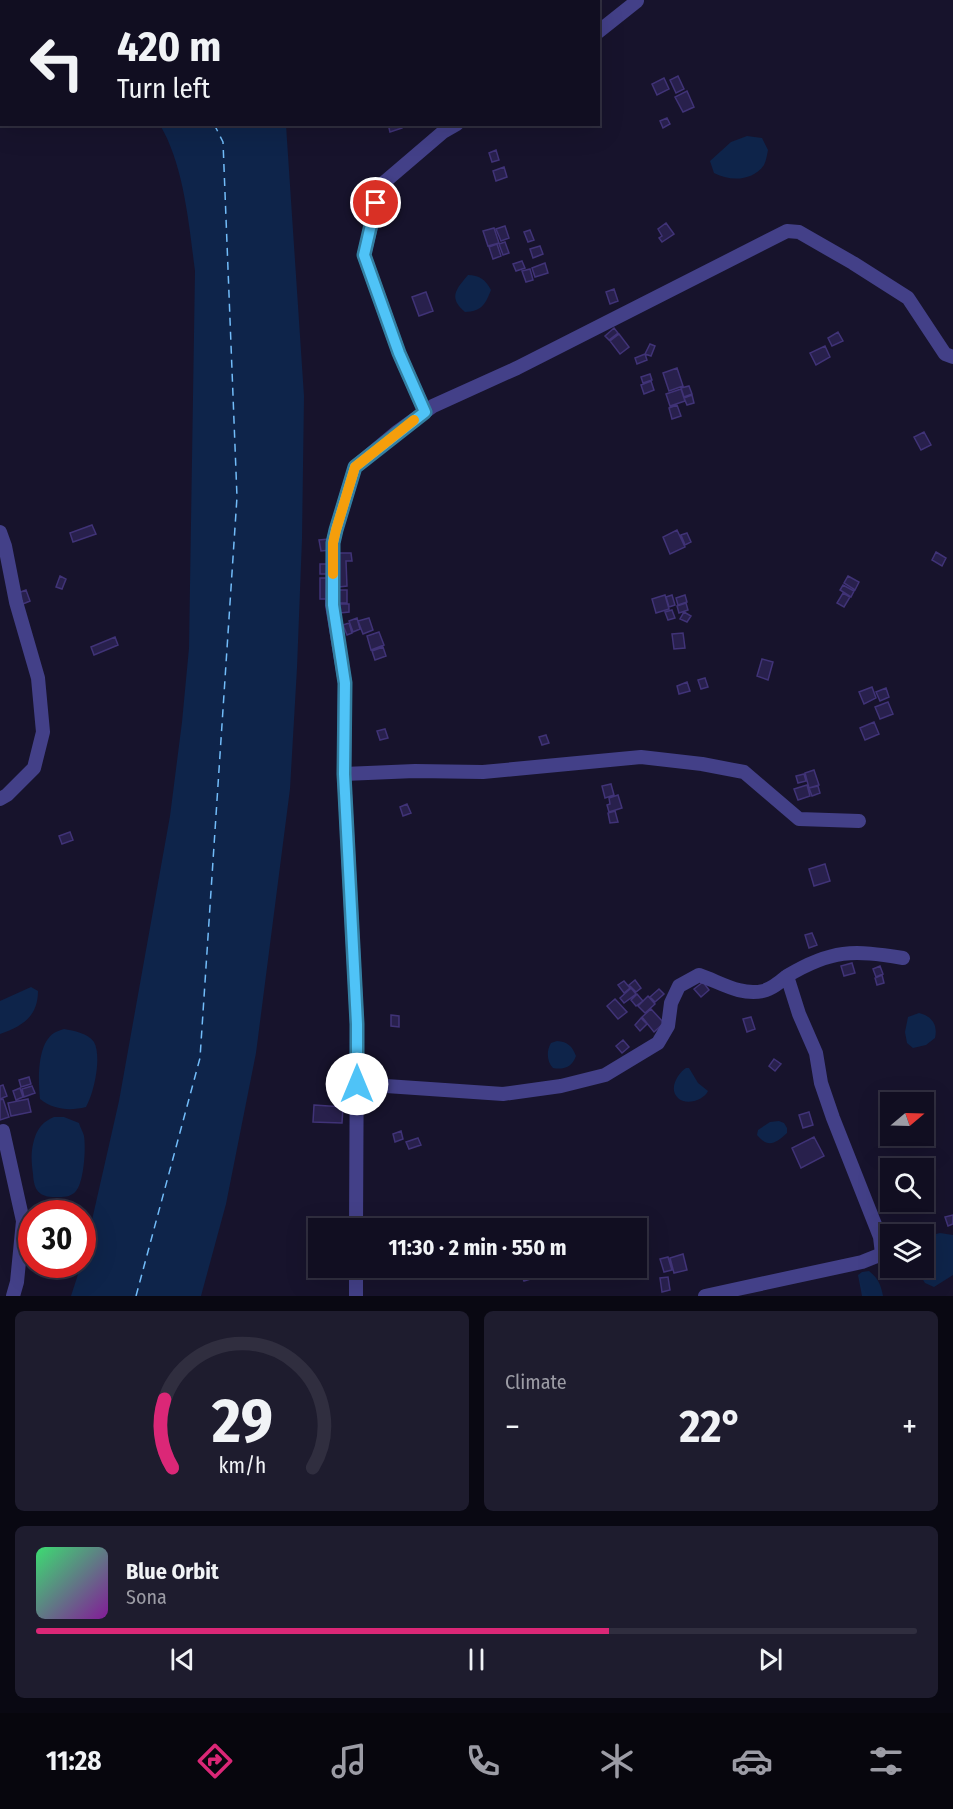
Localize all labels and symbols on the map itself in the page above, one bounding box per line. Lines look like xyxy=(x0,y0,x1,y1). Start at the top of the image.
pin xyxy=(350,177,401,228)
position arrow xyxy=(325,1052,389,1116)
north arrow xyxy=(880,1092,934,1146)
speed limit sign: 30 xyxy=(18,1200,96,1278)

